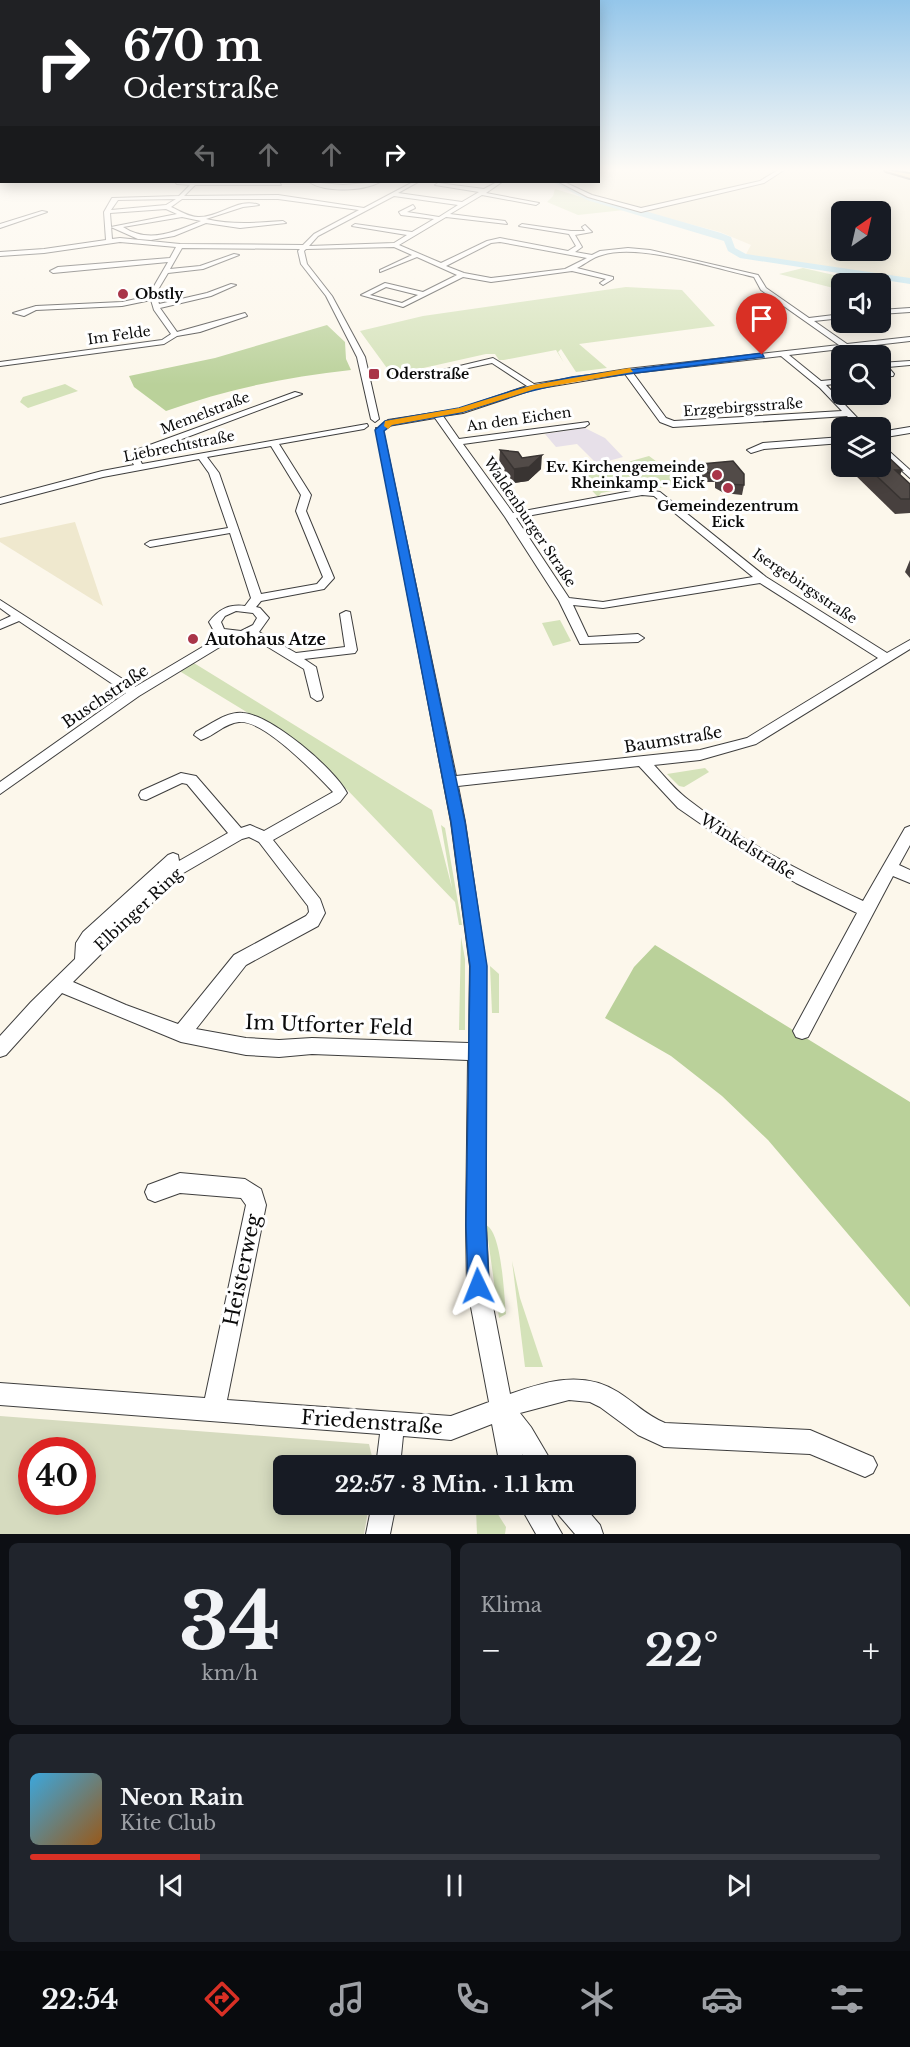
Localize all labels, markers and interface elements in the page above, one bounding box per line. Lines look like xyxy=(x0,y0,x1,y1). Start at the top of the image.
text: 670 m xyxy=(123,20,262,72)
icon: right xyxy=(24,24,102,102)
text: Oderstraße xyxy=(123,72,279,105)
icon: left xyxy=(189,138,222,171)
icon: ahead xyxy=(252,138,285,171)
icon: ahead xyxy=(315,138,348,171)
icon: right xyxy=(378,138,411,171)
north arrow xyxy=(831,201,891,261)
map controls xyxy=(831,201,891,477)
button: sound xyxy=(831,273,891,333)
place label: Obstly xyxy=(135,285,184,303)
marker: Obstly xyxy=(116,287,130,301)
pin xyxy=(736,293,787,355)
icon: arrive xyxy=(745,302,778,335)
street label: Im Felde xyxy=(86,322,152,348)
button: search xyxy=(831,345,891,405)
place label: Oderstraße xyxy=(386,365,469,383)
marker: Oderstraße xyxy=(367,367,381,381)
street label: Memelstraße xyxy=(158,388,252,438)
street label: Erzgebirgsstraße xyxy=(683,394,803,420)
street label: An den Eichen xyxy=(465,403,573,435)
button: layers xyxy=(831,417,891,477)
street label: Liebrechtstraße xyxy=(122,426,236,466)
street label: Waldenburger Straße xyxy=(479,453,580,590)
place label: Ev. Kirchengemeinde Rheinkamp - Eick xyxy=(546,458,706,492)
marker: Ev. Kirchengemeinde Rheinkamp - Eick xyxy=(710,468,724,482)
marker: Gemeindezentrum Eick xyxy=(721,481,735,495)
place label: Gemeindezentrum Eick xyxy=(657,497,799,531)
street label: Isergebirgsstraße xyxy=(749,544,861,628)
place label: Autohaus Atze xyxy=(204,629,326,649)
marker: Autohaus Atze xyxy=(186,632,200,646)
street label: Buschstraße xyxy=(58,660,152,732)
street label: Baumstraße xyxy=(623,721,723,757)
street label: Winkelstraße xyxy=(696,808,799,883)
street label: Elbinger Ring xyxy=(90,863,186,955)
street label: Im Utforter Feld xyxy=(245,1010,413,1040)
street label: Heisterweg xyxy=(218,1211,266,1328)
position arrow xyxy=(446,1254,510,1318)
street label: Friedenstraße xyxy=(300,1405,444,1439)
speed limit sign: 40 xyxy=(18,1437,96,1515)
text: 22:57 · 3 Min. · 1.1 km xyxy=(335,1471,574,1498)
text: 34 xyxy=(179,1573,280,1670)
text: Klima xyxy=(481,1593,542,1617)
text: 22° xyxy=(645,1622,718,1678)
text: − xyxy=(481,1630,501,1671)
text: + xyxy=(862,1630,880,1671)
text: km/h xyxy=(201,1661,258,1685)
text: Neon Rain xyxy=(120,1784,244,1811)
text: Kite Club xyxy=(120,1811,216,1835)
icon: previous xyxy=(155,1869,188,1902)
icon: pause xyxy=(438,1869,471,1902)
icon: next xyxy=(722,1869,755,1902)
icon: directions xyxy=(201,1978,243,2020)
icon: music xyxy=(326,1978,368,2020)
icon: phone xyxy=(451,1978,493,2020)
icon: climate xyxy=(576,1978,618,2020)
icon: car xyxy=(701,1978,743,2020)
icon: filters xyxy=(826,1978,868,2020)
text: 22:54 xyxy=(42,1983,118,2016)

